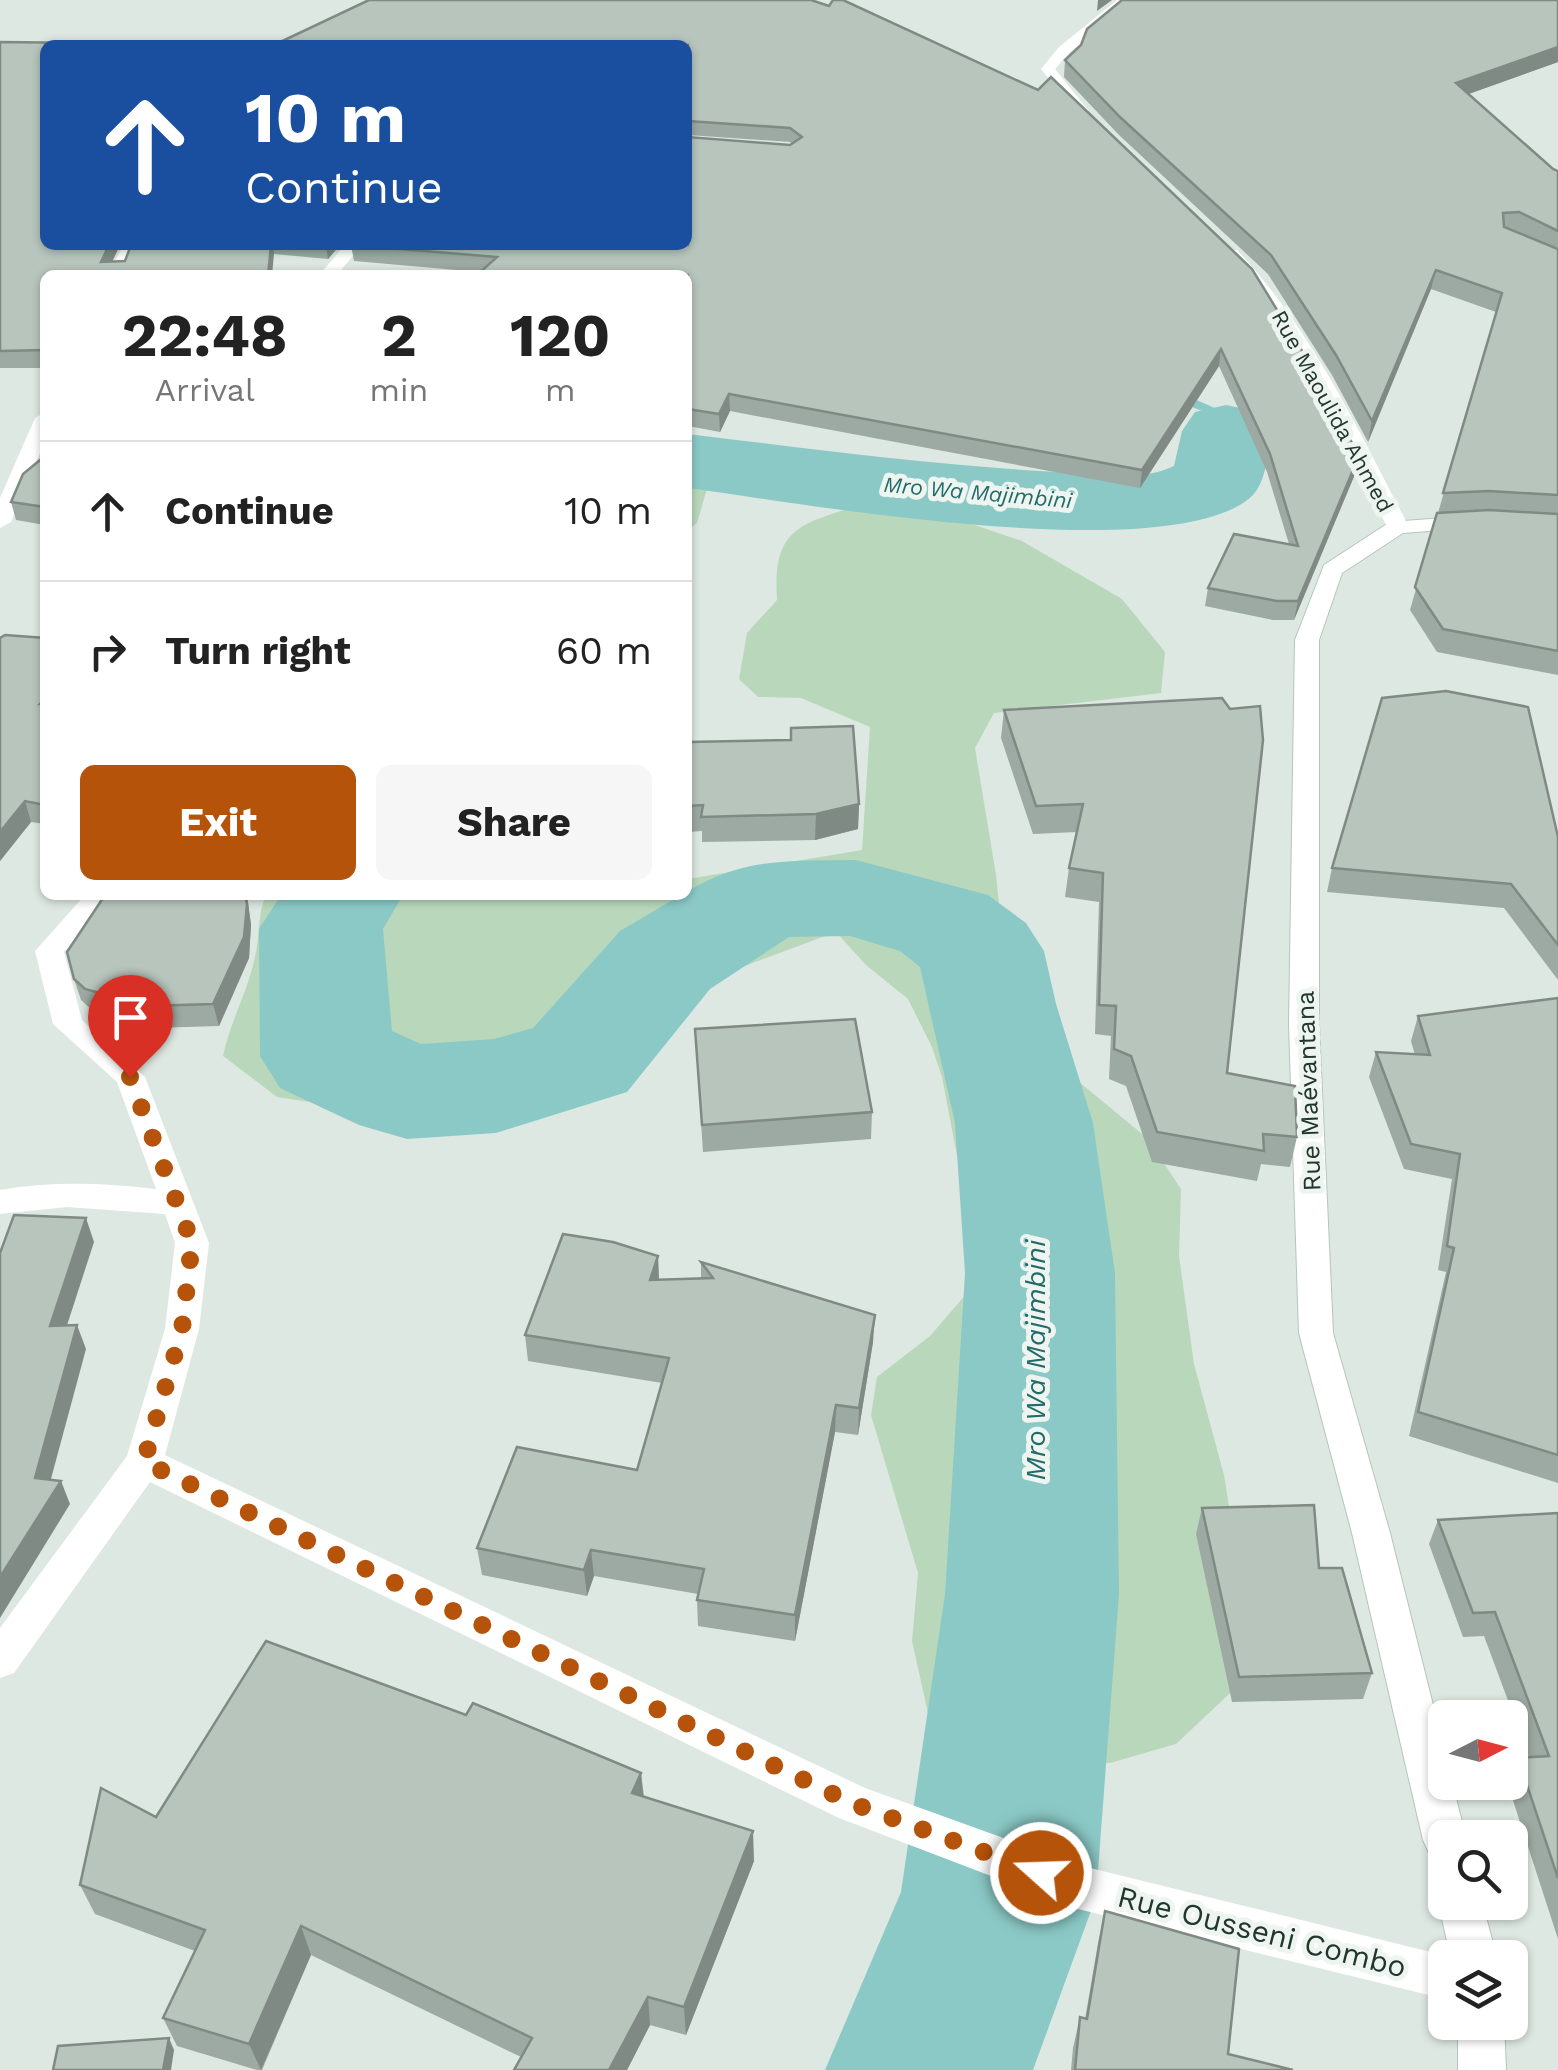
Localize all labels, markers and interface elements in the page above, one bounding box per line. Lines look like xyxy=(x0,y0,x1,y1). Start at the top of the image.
text: 10 m xyxy=(245,77,406,159)
icon: ahead xyxy=(80,80,210,210)
text: Continue xyxy=(245,161,443,214)
text: 22:48 xyxy=(122,300,288,371)
text: 2 xyxy=(381,300,417,371)
text: 120 xyxy=(510,300,610,371)
street label: Rue Maoulida Ahmed xyxy=(1267,306,1398,516)
text: Arrival xyxy=(155,371,255,409)
text: min xyxy=(369,371,428,409)
text: m xyxy=(545,371,575,409)
water label: Mro Wa Majimbini xyxy=(883,472,1075,513)
icon: ahead xyxy=(80,484,135,539)
text: Continue xyxy=(165,489,334,533)
text: 10 m xyxy=(564,489,652,533)
icon: right xyxy=(80,624,135,679)
text: Turn right xyxy=(165,629,351,673)
text: 60 m xyxy=(556,629,652,673)
button: Exit xyxy=(80,765,356,880)
button: Share xyxy=(376,765,652,880)
pin xyxy=(88,975,173,1078)
icon: arrive xyxy=(103,990,158,1045)
street label: Rue Maévantana xyxy=(1291,990,1326,1192)
water label: Mro Wa Majimbini xyxy=(1019,1239,1052,1480)
north arrow xyxy=(1428,1700,1528,1800)
map controls xyxy=(1428,1700,1528,2040)
button: search xyxy=(1428,1820,1528,1920)
position arrow xyxy=(989,1821,1093,1925)
street label: Rue Ousseni Combo xyxy=(1114,1879,1410,1984)
button: layers xyxy=(1428,1940,1528,2040)

